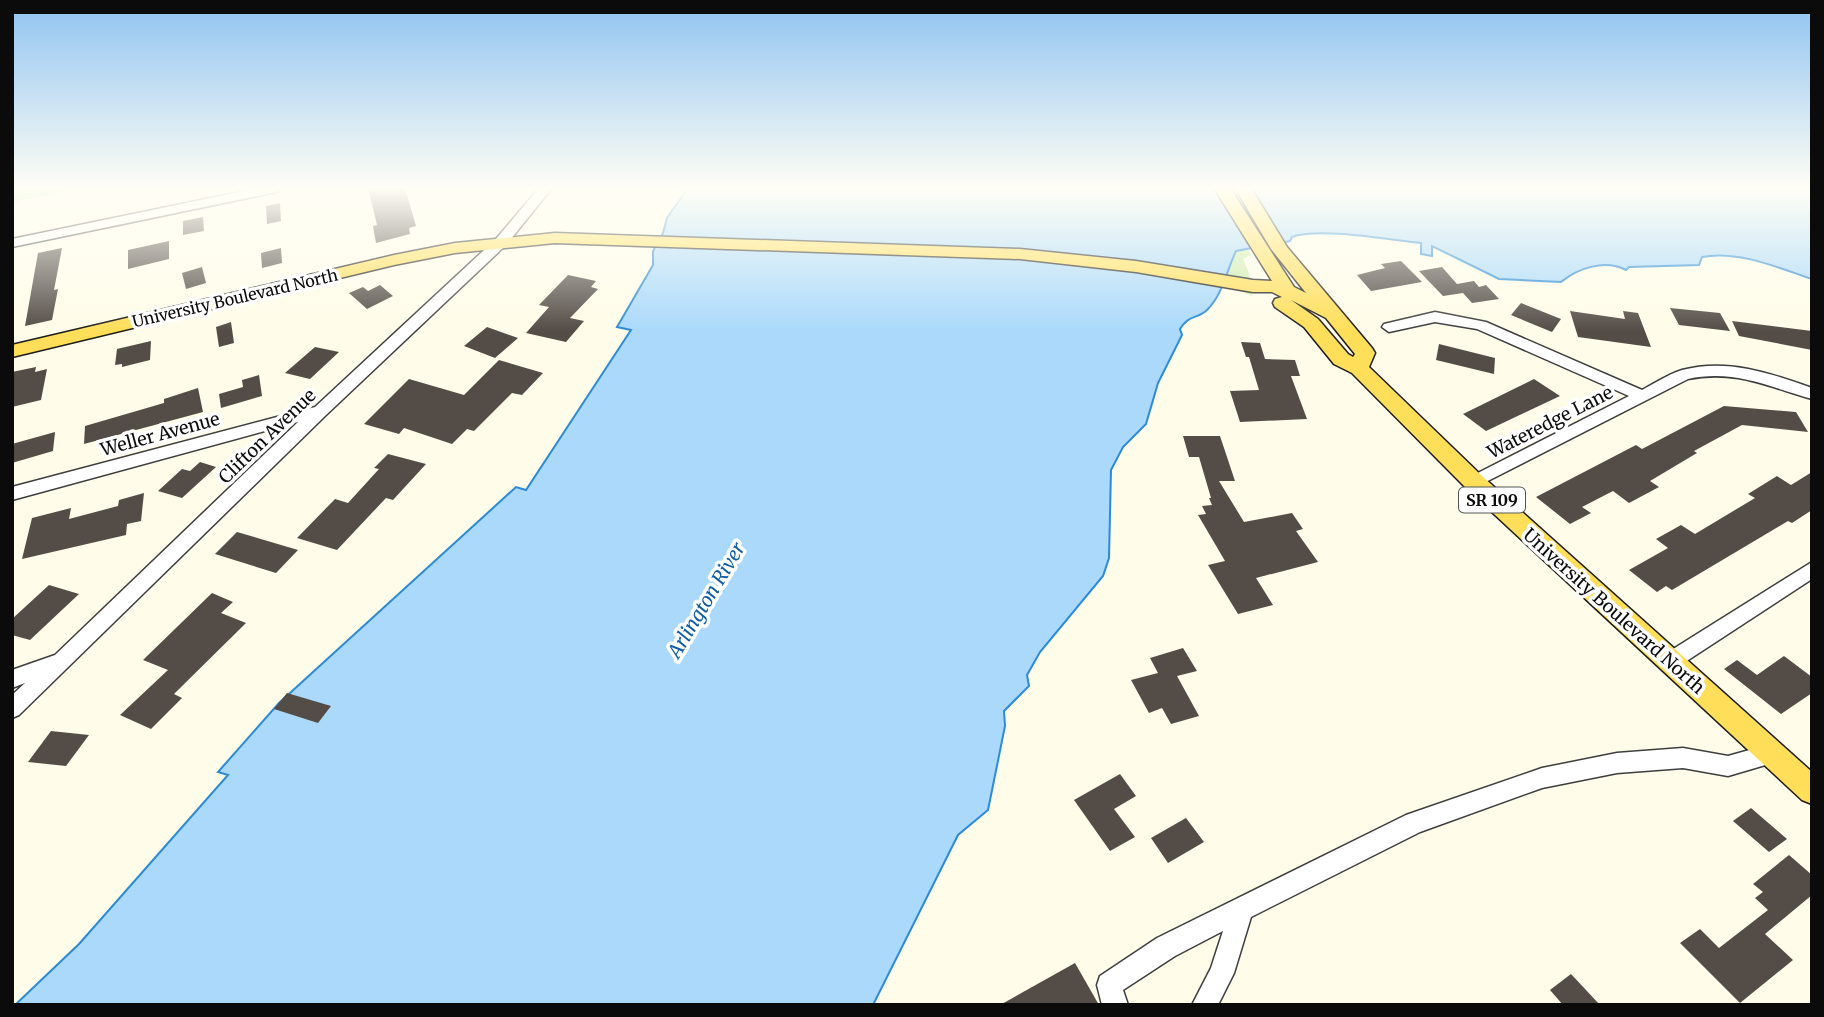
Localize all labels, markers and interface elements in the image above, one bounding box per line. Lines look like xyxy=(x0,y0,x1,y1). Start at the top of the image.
street label: University Boulevard North xyxy=(130,264,340,331)
street label: Wateredge Lane xyxy=(1482,380,1617,464)
street label: Clifton Avenue xyxy=(213,384,321,488)
street label: Weller Avenue xyxy=(97,407,222,461)
road number: SR 109 xyxy=(1459,488,1525,512)
street label: University Boulevard North xyxy=(1518,523,1710,699)
water label: Arlington River xyxy=(661,538,750,664)

